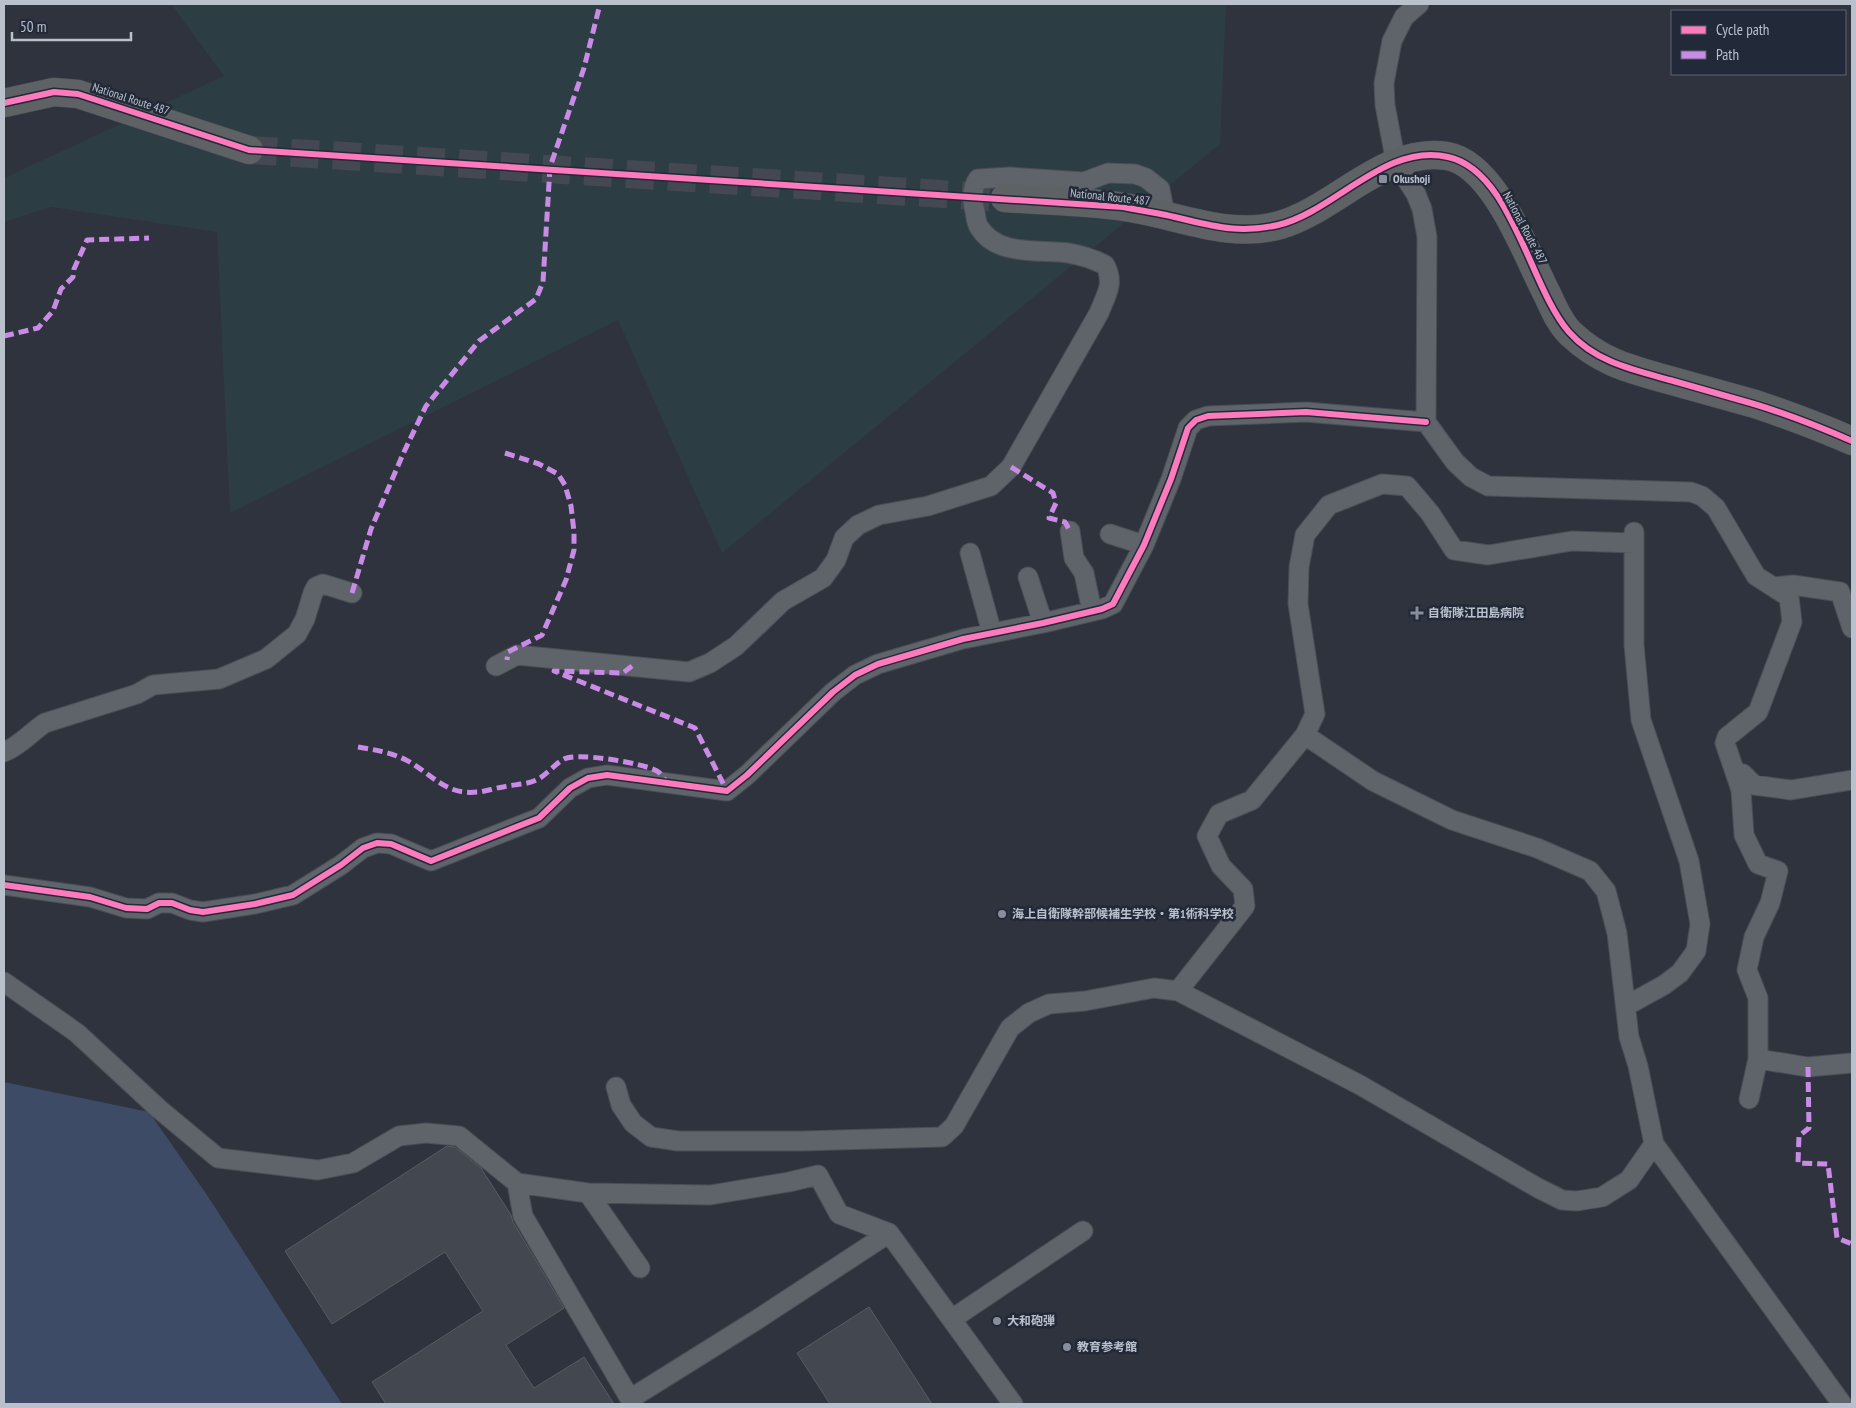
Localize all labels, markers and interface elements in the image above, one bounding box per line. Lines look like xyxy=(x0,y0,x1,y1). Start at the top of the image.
scale bar xyxy=(12,10,131,42)
legend xyxy=(1671,10,1846,75)
text: 50 m xyxy=(20,17,46,36)
text: Cycle path xyxy=(1716,20,1769,39)
text: Path xyxy=(1716,45,1739,64)
street label: National Route 487 xyxy=(91,79,172,118)
place label: Okushoji xyxy=(1393,171,1431,186)
marker: Okushoji xyxy=(1377,173,1389,185)
street label: National Route 487 xyxy=(1069,185,1151,208)
street label: National Route 487 xyxy=(1500,189,1551,267)
place label: 自衛隊江田島病院 xyxy=(1428,605,1524,620)
marker: 自衛隊江田島病院 xyxy=(1410,606,1424,620)
place label: 海上自衛隊幹部候補生学校・第1術科学校 xyxy=(1012,906,1234,921)
marker: 海上自衛隊幹部候補生学校・第1術科学校 xyxy=(996,908,1008,920)
place label: 大和砲弾 xyxy=(1007,1313,1055,1328)
marker: 大和砲弾 xyxy=(991,1315,1003,1327)
place label: 教育参考館 xyxy=(1077,1339,1137,1354)
marker: 教育参考館 xyxy=(1061,1341,1073,1353)

